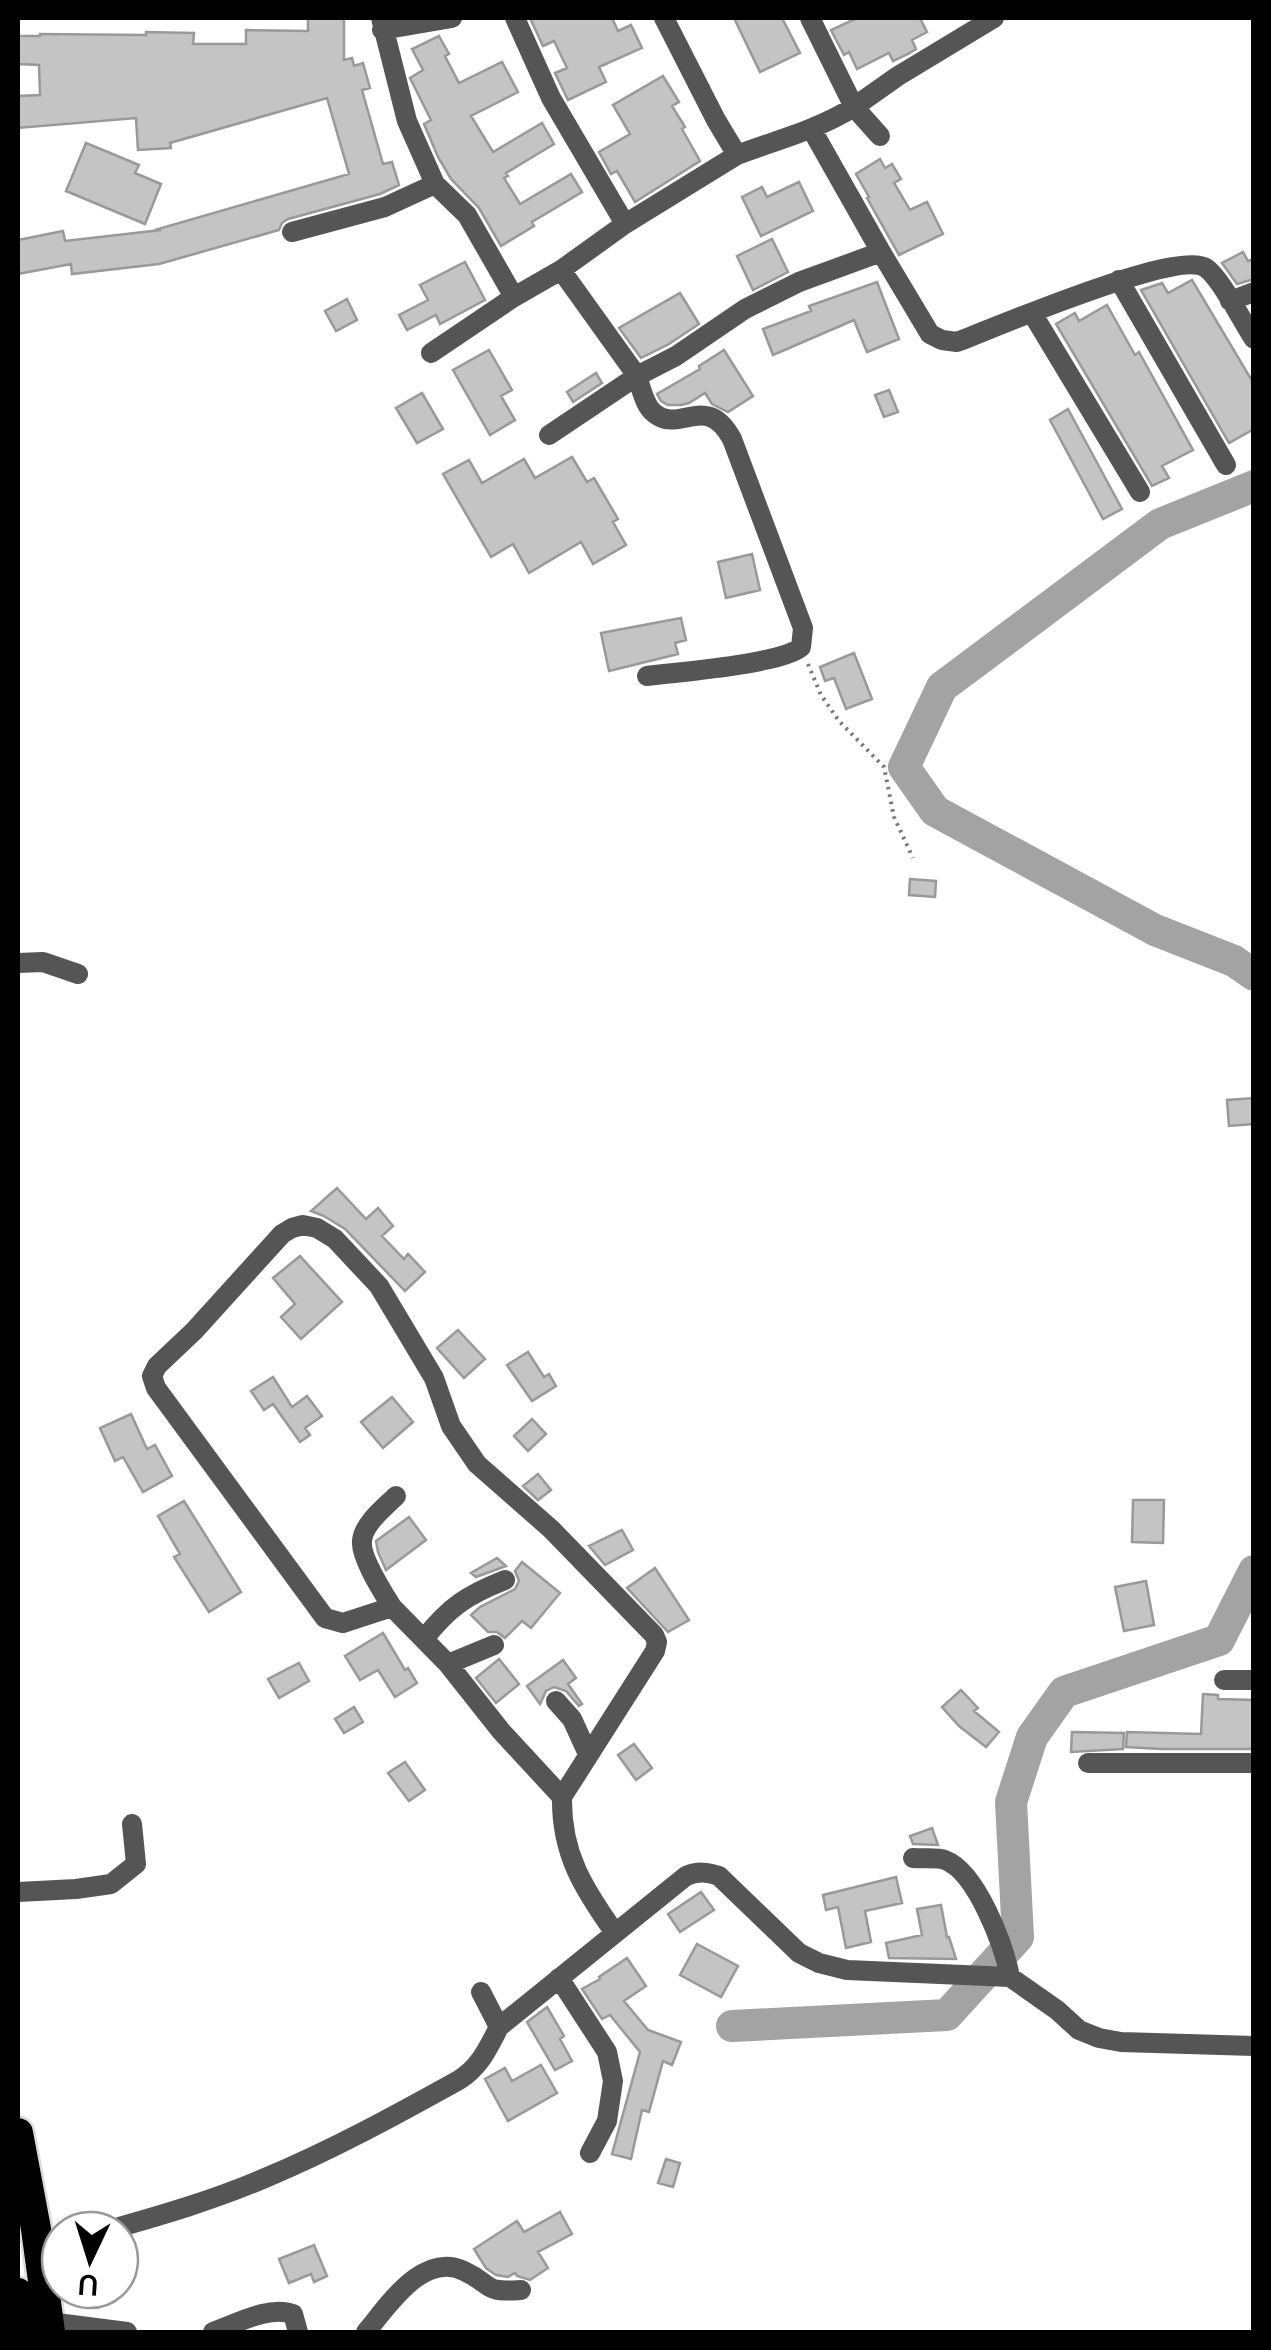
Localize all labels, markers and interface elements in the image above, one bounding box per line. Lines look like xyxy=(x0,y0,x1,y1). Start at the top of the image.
north arrow xyxy=(40,2210,140,2310)
text: U xyxy=(77,2268,100,2304)

